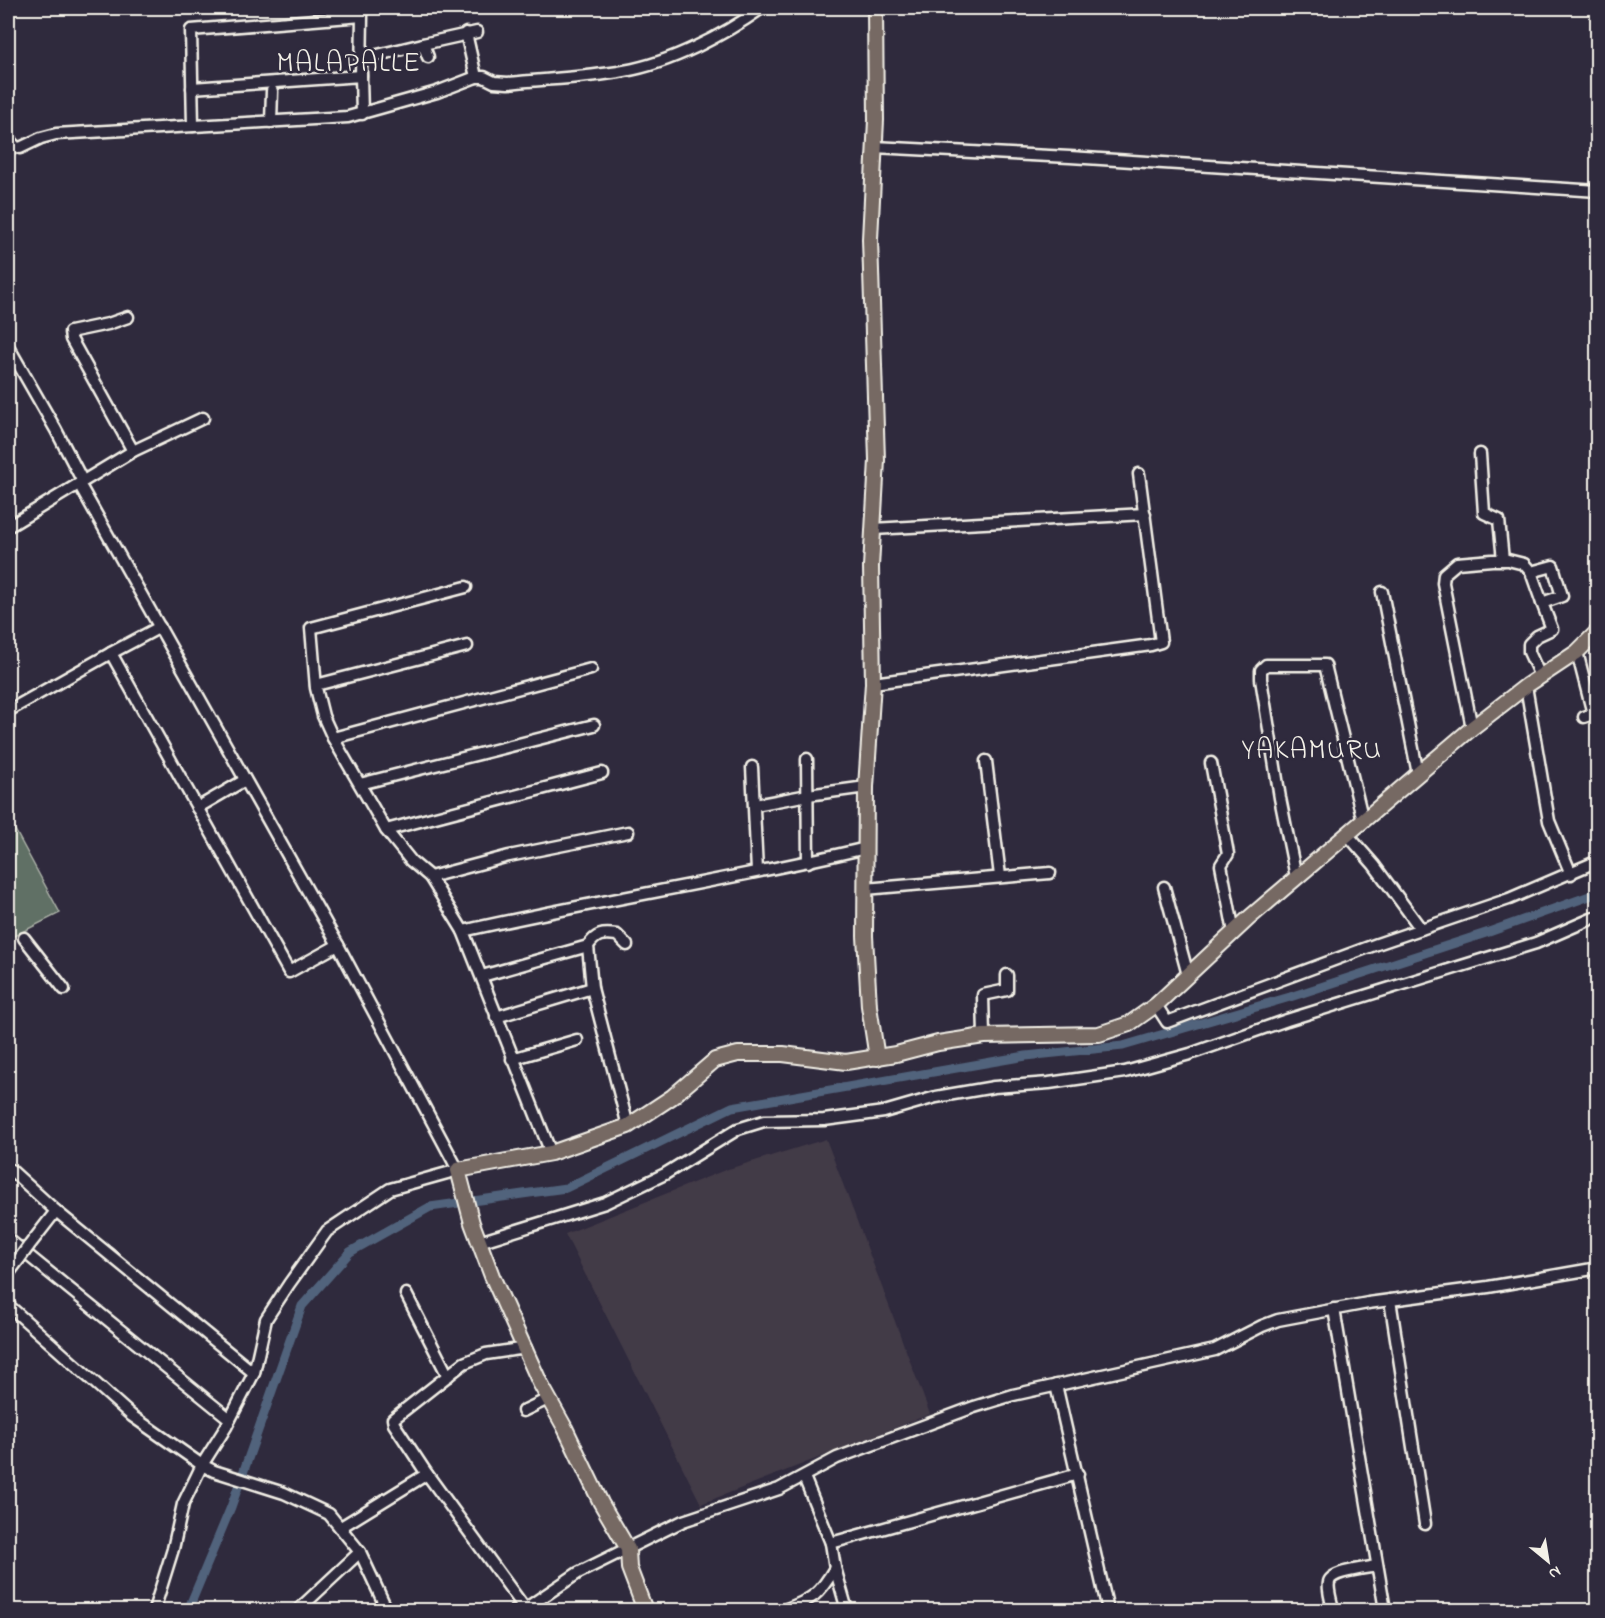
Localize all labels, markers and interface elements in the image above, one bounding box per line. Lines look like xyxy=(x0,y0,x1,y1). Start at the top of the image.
district label: MALAPALLE xyxy=(277,44,421,85)
district label: YAKAMURU xyxy=(1242,731,1382,772)
north arrow xyxy=(1518,1531,1578,1591)
text: N xyxy=(1544,1559,1565,1585)

